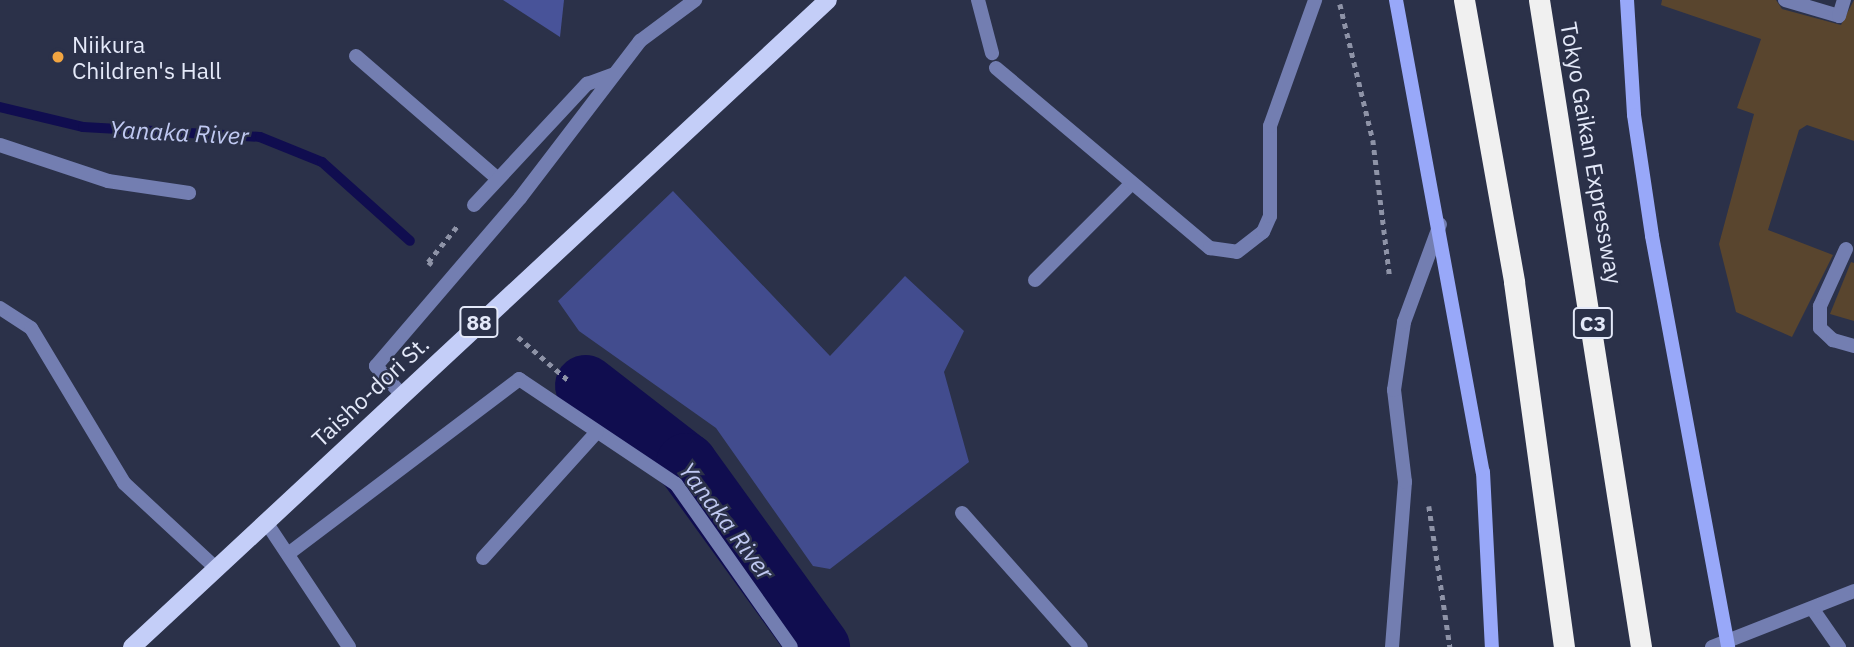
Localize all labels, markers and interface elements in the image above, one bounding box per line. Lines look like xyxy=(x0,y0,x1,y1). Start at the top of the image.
street label: Tokyo Gaikan Expressway xyxy=(1555,20,1629,286)
place label: Niikura Children's Hall xyxy=(72,30,221,84)
marker: Niikura Children's Hall xyxy=(50,49,66,65)
water label: Yanaka River xyxy=(109,115,249,151)
road number: 88 xyxy=(458,304,500,340)
road number: C3 xyxy=(1572,306,1614,340)
street label: Taisho-dori St. xyxy=(306,330,434,452)
water label: Yanaka River xyxy=(672,457,780,585)

